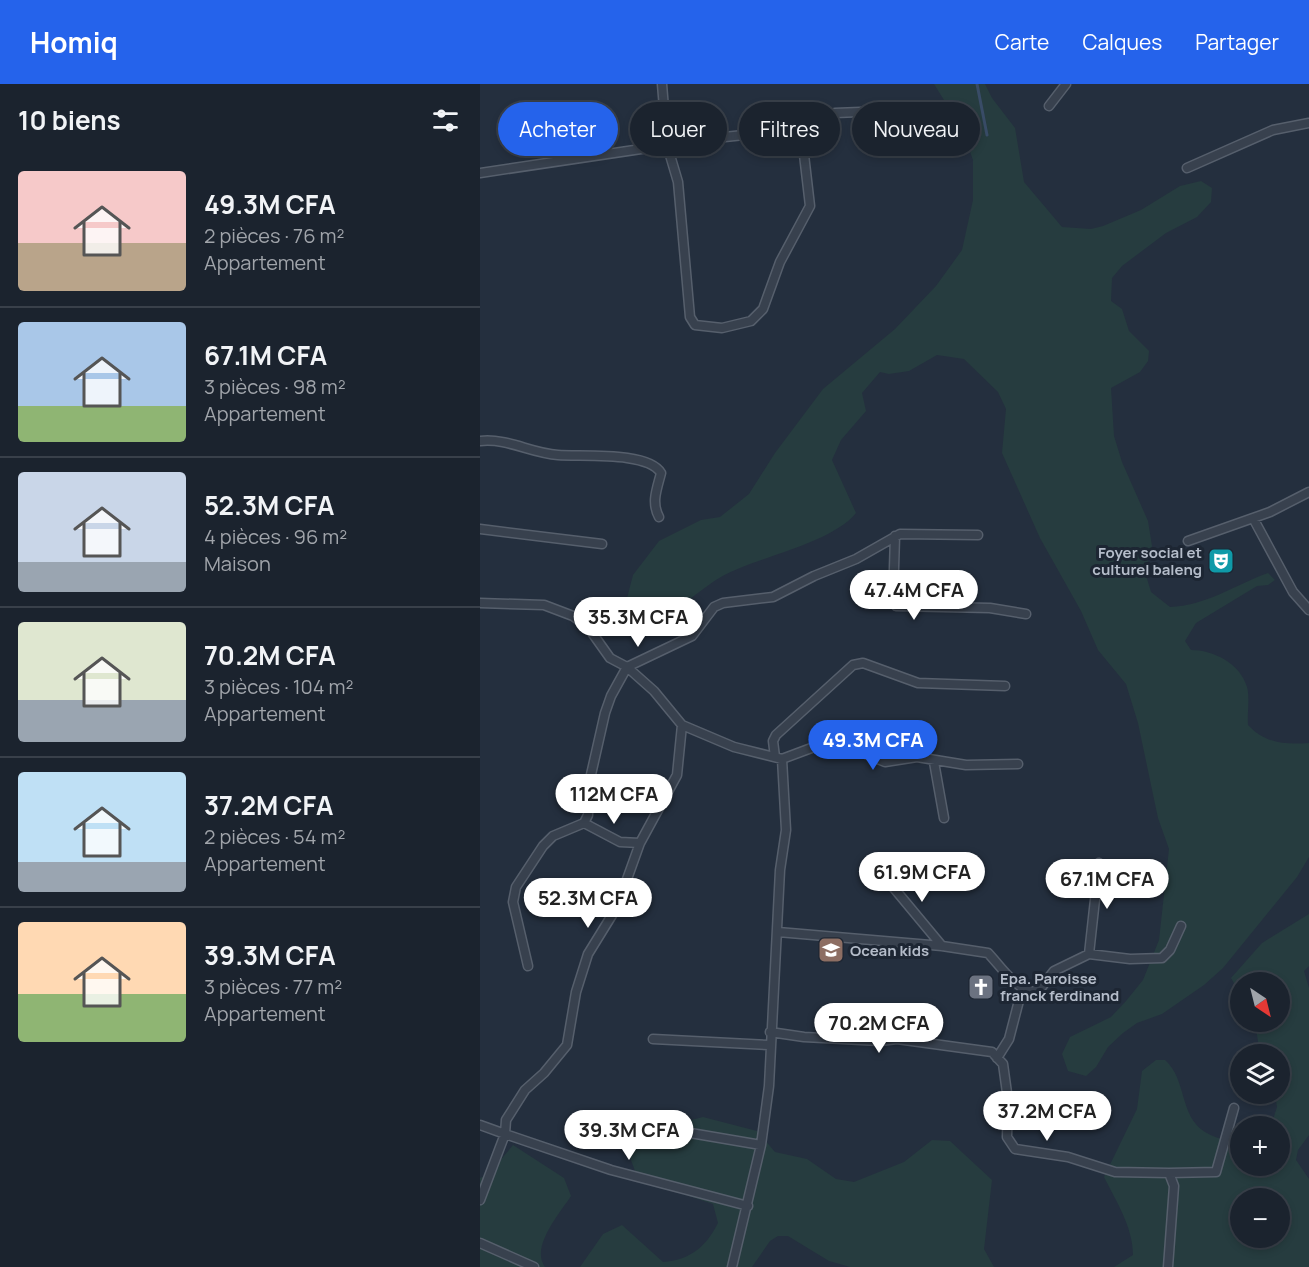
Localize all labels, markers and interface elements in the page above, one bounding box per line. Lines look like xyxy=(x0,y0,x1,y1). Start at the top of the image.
text: Homiq xyxy=(30,23,118,61)
text: Carte xyxy=(995,28,1049,56)
text: Calques xyxy=(1082,28,1162,56)
text: Partager xyxy=(1195,28,1279,56)
text: 10 biens xyxy=(18,102,121,138)
chip: Acheter xyxy=(498,102,618,156)
chip: Louer xyxy=(630,102,727,156)
chip: Filtres xyxy=(739,102,840,156)
chip: Nouveau xyxy=(852,102,980,156)
icon: filters xyxy=(429,104,462,137)
text: 49.3M CFA xyxy=(204,186,336,222)
icon: home xyxy=(66,195,138,267)
text: 2 pièces · 76 m² xyxy=(204,222,345,249)
text: Appartement xyxy=(204,249,326,276)
text: 67.1M CFA xyxy=(204,337,327,373)
icon: home xyxy=(66,346,138,418)
text: 3 pièces · 98 m² xyxy=(204,373,346,400)
text: Appartement xyxy=(204,400,326,427)
text: 52.3M CFA xyxy=(204,487,334,523)
icon: home xyxy=(66,496,138,568)
text: 4 pièces · 96 m² xyxy=(204,523,347,550)
place label: Foyer social et culturel baleng xyxy=(1092,542,1202,580)
theatre icon: Foyer social et culturel baleng xyxy=(1206,546,1236,576)
text: Maison xyxy=(204,550,271,577)
pin: 47.4M CFA xyxy=(845,570,983,621)
text: 47.4M CFA xyxy=(864,576,964,603)
pin: 35.3M CFA xyxy=(569,597,707,648)
text: 35.3M CFA xyxy=(588,603,688,630)
text: 70.2M CFA xyxy=(204,637,336,673)
icon: home xyxy=(66,646,138,718)
text: 3 pièces · 104 m² xyxy=(204,673,354,700)
text: Appartement xyxy=(204,700,326,727)
pin: 49.3M CFA xyxy=(804,720,942,771)
text: 49.3M CFA xyxy=(822,726,924,753)
pin: 112M CFA xyxy=(552,774,676,825)
text: 112M CFA xyxy=(570,780,658,807)
text: 37.2M CFA xyxy=(204,787,333,823)
icon: home xyxy=(66,796,138,868)
text: 2 pièces · 54 m² xyxy=(204,823,345,850)
text: Appartement xyxy=(204,850,326,877)
pin: 61.9M CFA xyxy=(853,852,991,903)
text: 61.9M CFA xyxy=(873,858,971,885)
pin: 67.1M CFA xyxy=(1038,859,1176,910)
text: 67.1M CFA xyxy=(1060,865,1154,892)
pin: 52.3M CFA xyxy=(519,878,657,929)
text: 52.3M CFA xyxy=(538,884,638,911)
school or university icon: Ocean kids xyxy=(816,935,846,965)
text: 39.3M CFA xyxy=(204,937,336,973)
place label: Ocean kids xyxy=(850,940,929,961)
icon: home xyxy=(66,946,138,1018)
place label: Epa. Paroisse franck ferdinand xyxy=(1000,968,1119,1006)
church icon: Epa. Paroisse franck ferdinand xyxy=(966,972,996,1002)
north arrow xyxy=(1230,972,1290,1032)
map controls xyxy=(1230,972,1290,1248)
text: 3 pièces · 77 m² xyxy=(204,973,342,1000)
text: Appartement xyxy=(204,1000,326,1027)
pin: 70.2M CFA xyxy=(810,1003,948,1054)
text: 70.2M CFA xyxy=(828,1009,930,1036)
button: layers xyxy=(1230,1044,1290,1104)
pin: 37.2M CFA xyxy=(978,1091,1116,1142)
text: 37.2M CFA xyxy=(997,1097,1097,1124)
pin: 39.3M CFA xyxy=(560,1110,698,1161)
text: 39.3M CFA xyxy=(578,1116,680,1143)
button: + xyxy=(1230,1116,1290,1176)
button: − xyxy=(1230,1188,1290,1248)

